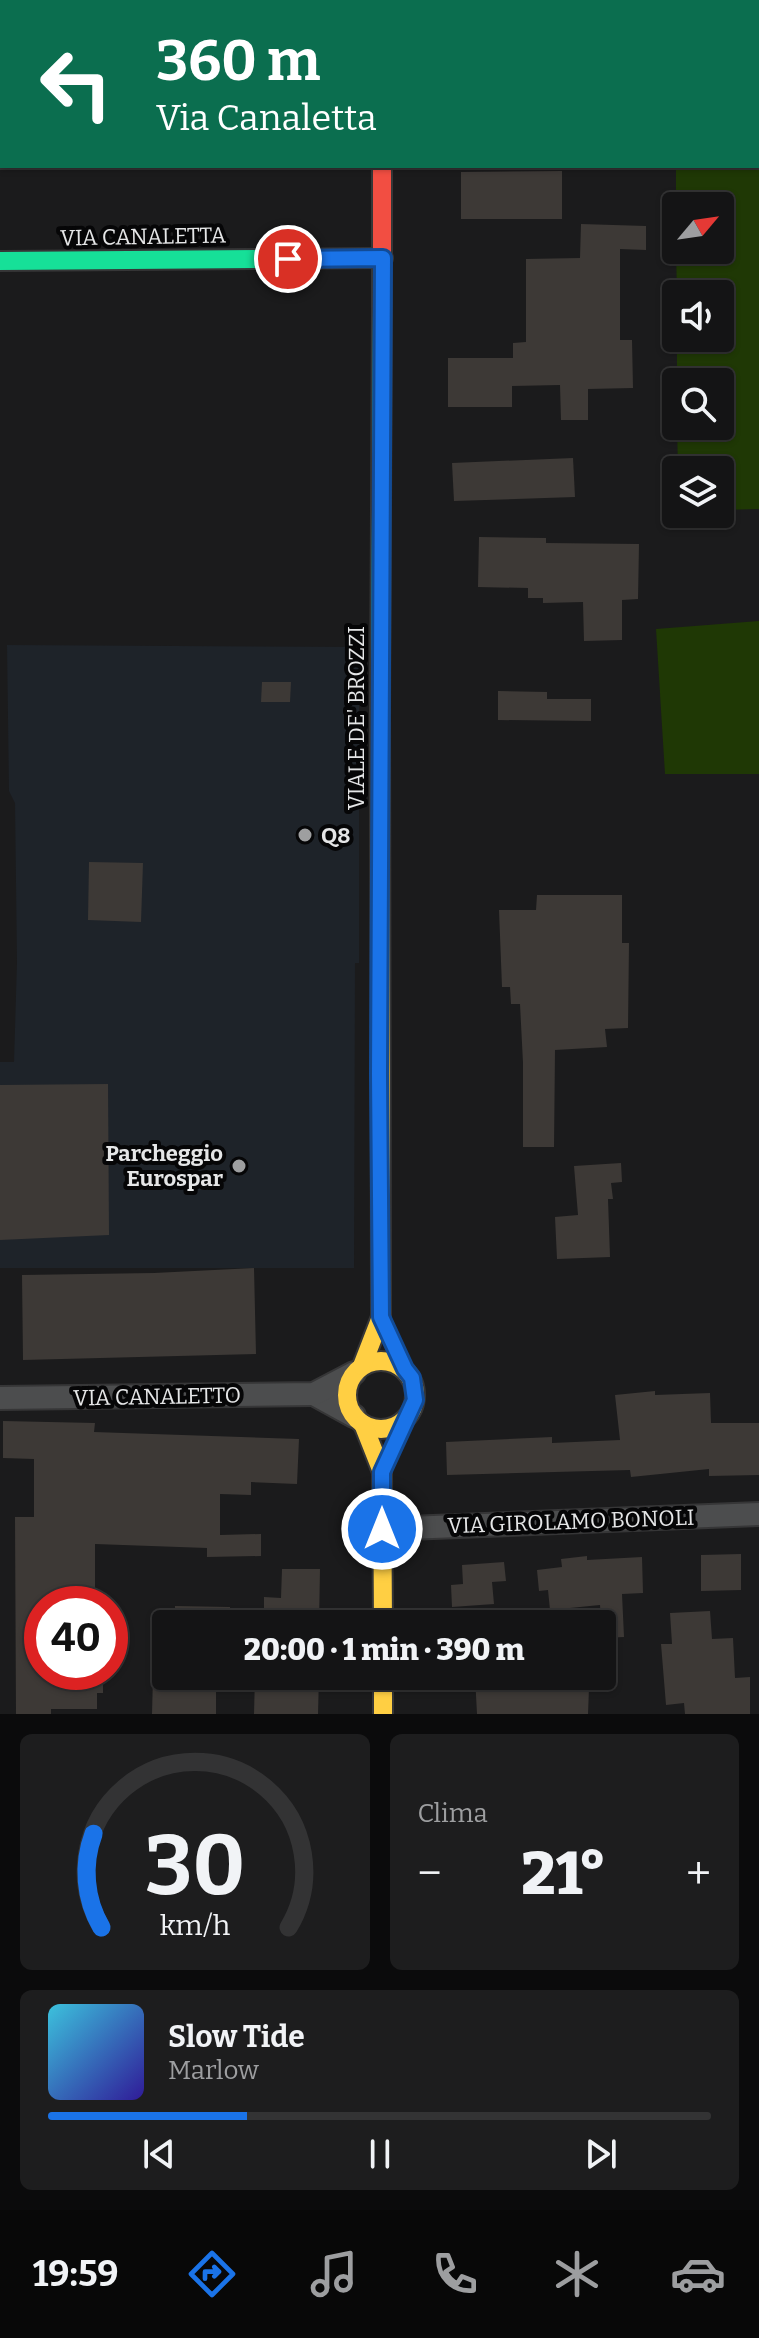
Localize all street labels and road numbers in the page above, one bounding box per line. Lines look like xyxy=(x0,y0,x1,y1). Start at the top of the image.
street label: VIA CANALETTA xyxy=(60,222,227,251)
street label: VIALE DE' BROZZI xyxy=(343,626,370,810)
street label: VIA CANALETTO xyxy=(73,1382,241,1411)
street label: VIA GIROLAMO BONOLI xyxy=(447,1504,695,1539)

